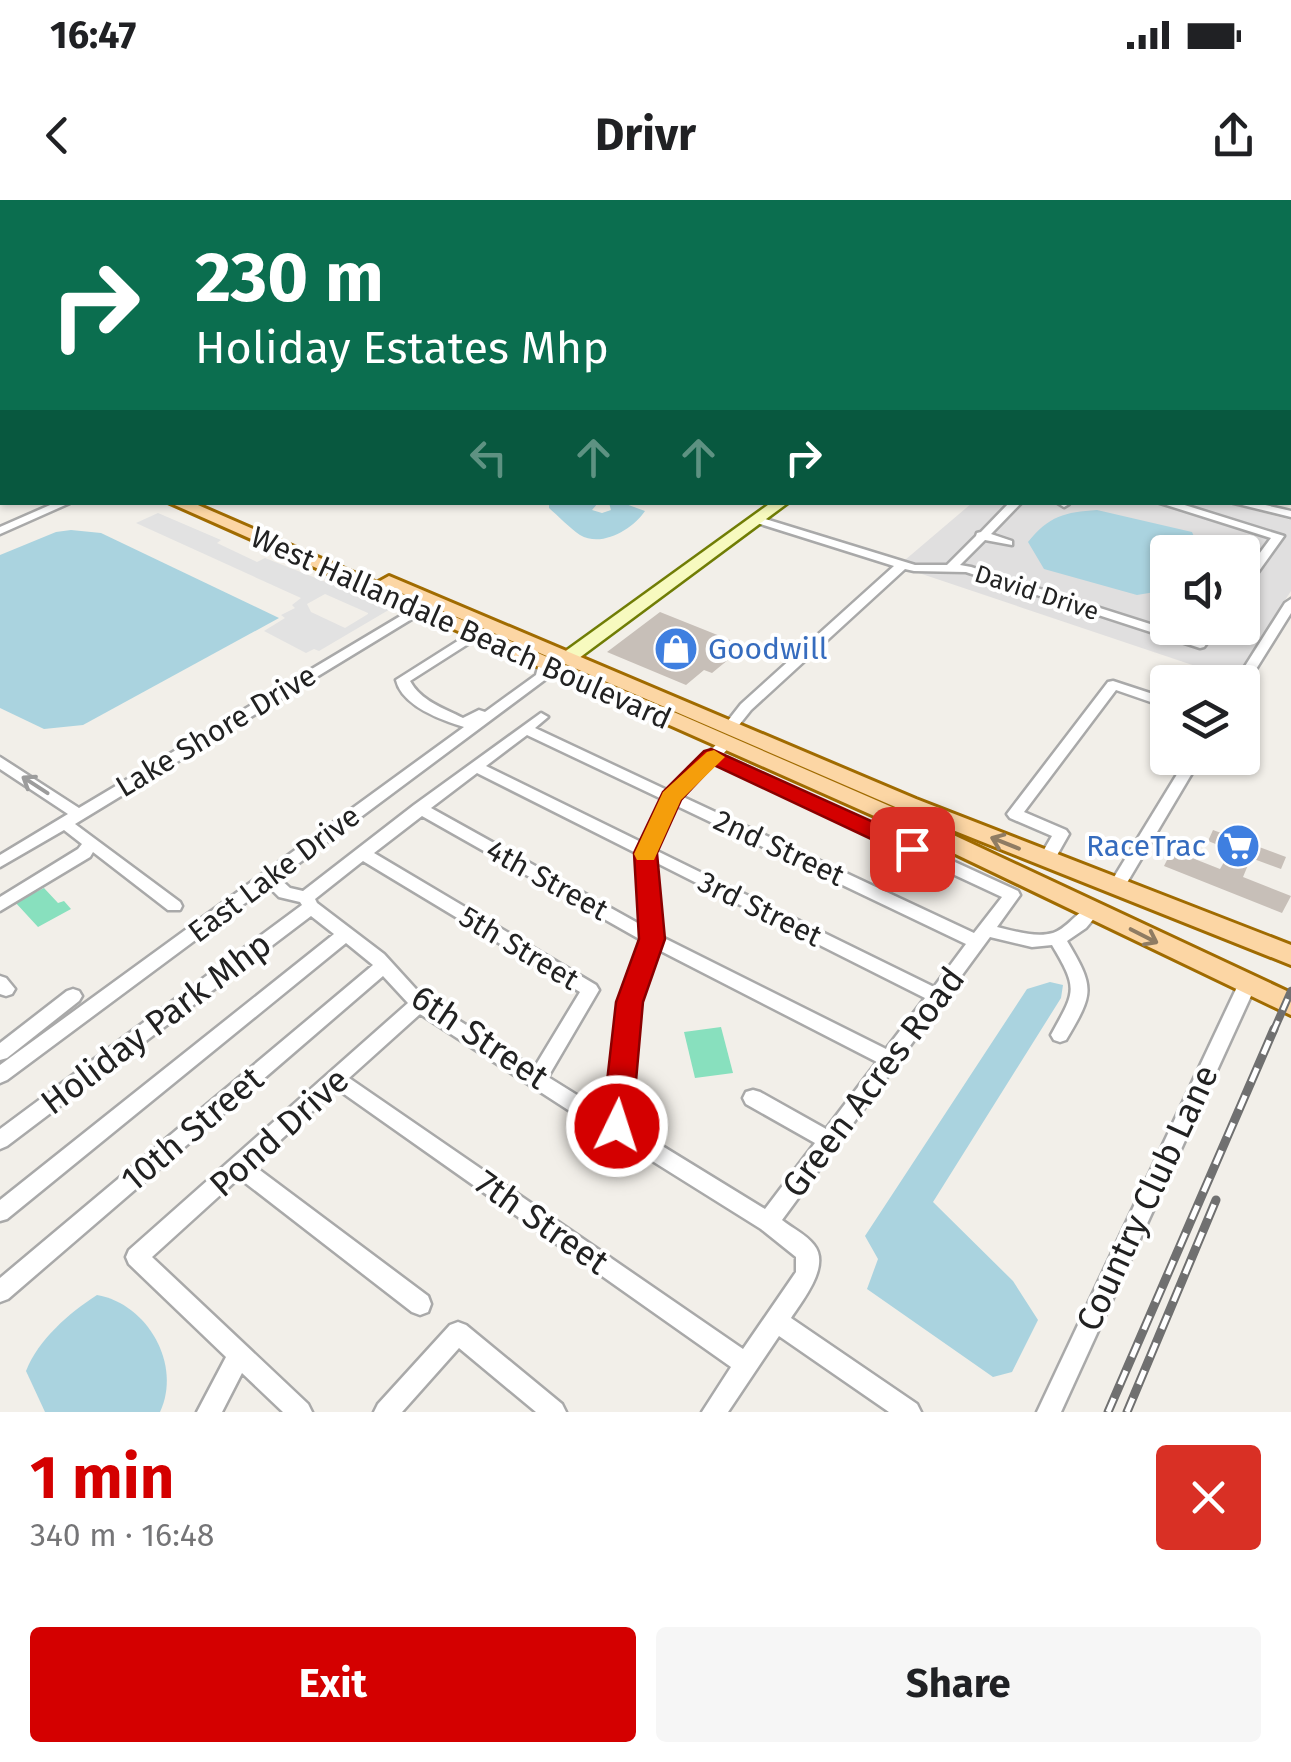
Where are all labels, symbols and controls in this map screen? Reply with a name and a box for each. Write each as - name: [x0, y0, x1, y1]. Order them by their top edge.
- text: 16:47: [50, 12, 136, 58]
- icon: back: [30, 108, 85, 163]
- text: Drivr: [595, 108, 696, 162]
- icon: share: [1206, 108, 1261, 163]
- text: 230 m: [195, 236, 384, 320]
- icon: right: [30, 240, 160, 370]
- text: Holiday Estates Mhp: [195, 321, 609, 375]
- icon: left: [461, 430, 516, 485]
- icon: ahead: [566, 430, 621, 485]
- icon: ahead: [671, 430, 726, 485]
- icon: right: [776, 430, 831, 485]
- street label: West Hallandale Beach Boulevard: [245, 519, 677, 737]
- map controls: [1150, 535, 1260, 775]
- button: sound: [1150, 535, 1260, 645]
- street label: David Drive: [971, 559, 1102, 627]
- shop icon: Goodwill: [653, 626, 699, 672]
- place label: Goodwill: [708, 631, 828, 667]
- street label: Lake Shore Drive: [109, 657, 323, 805]
- button: layers: [1150, 665, 1260, 775]
- one-way arrow: [21, 774, 50, 795]
- street label: East Lake Drive: [181, 798, 367, 950]
- street label: 2nd Street: [708, 802, 850, 894]
- pin: [870, 807, 955, 892]
- icon: arrive: [885, 822, 940, 877]
- supermarket icon: RaceTrac: [1215, 823, 1261, 869]
- place label: RaceTrac: [1086, 828, 1206, 864]
- street label: 4th Street: [480, 832, 614, 928]
- one-way arrow: [990, 833, 1020, 851]
- street label: 3rd Street: [692, 864, 828, 954]
- street label: 5th Street: [453, 898, 585, 998]
- street label: Holiday Park Mhp: [33, 923, 279, 1123]
- one-way arrow: [1129, 927, 1159, 946]
- street label: Green Acres Road: [773, 959, 973, 1205]
- street label: 6th Street: [404, 976, 557, 1098]
- street label: 10th Street: [113, 1057, 272, 1200]
- street label: Country Club Lane: [1067, 1058, 1227, 1338]
- street label: Pond Drive: [201, 1059, 357, 1205]
- position arrow: [565, 1074, 669, 1178]
- street label: 7th Street: [467, 1161, 617, 1283]
- text: 1 min: [30, 1442, 174, 1514]
- button: close: [1156, 1445, 1261, 1550]
- text: 340 m · 16:48: [30, 1516, 214, 1554]
- button: Exit: [30, 1627, 636, 1742]
- button: Share: [656, 1627, 1261, 1742]

